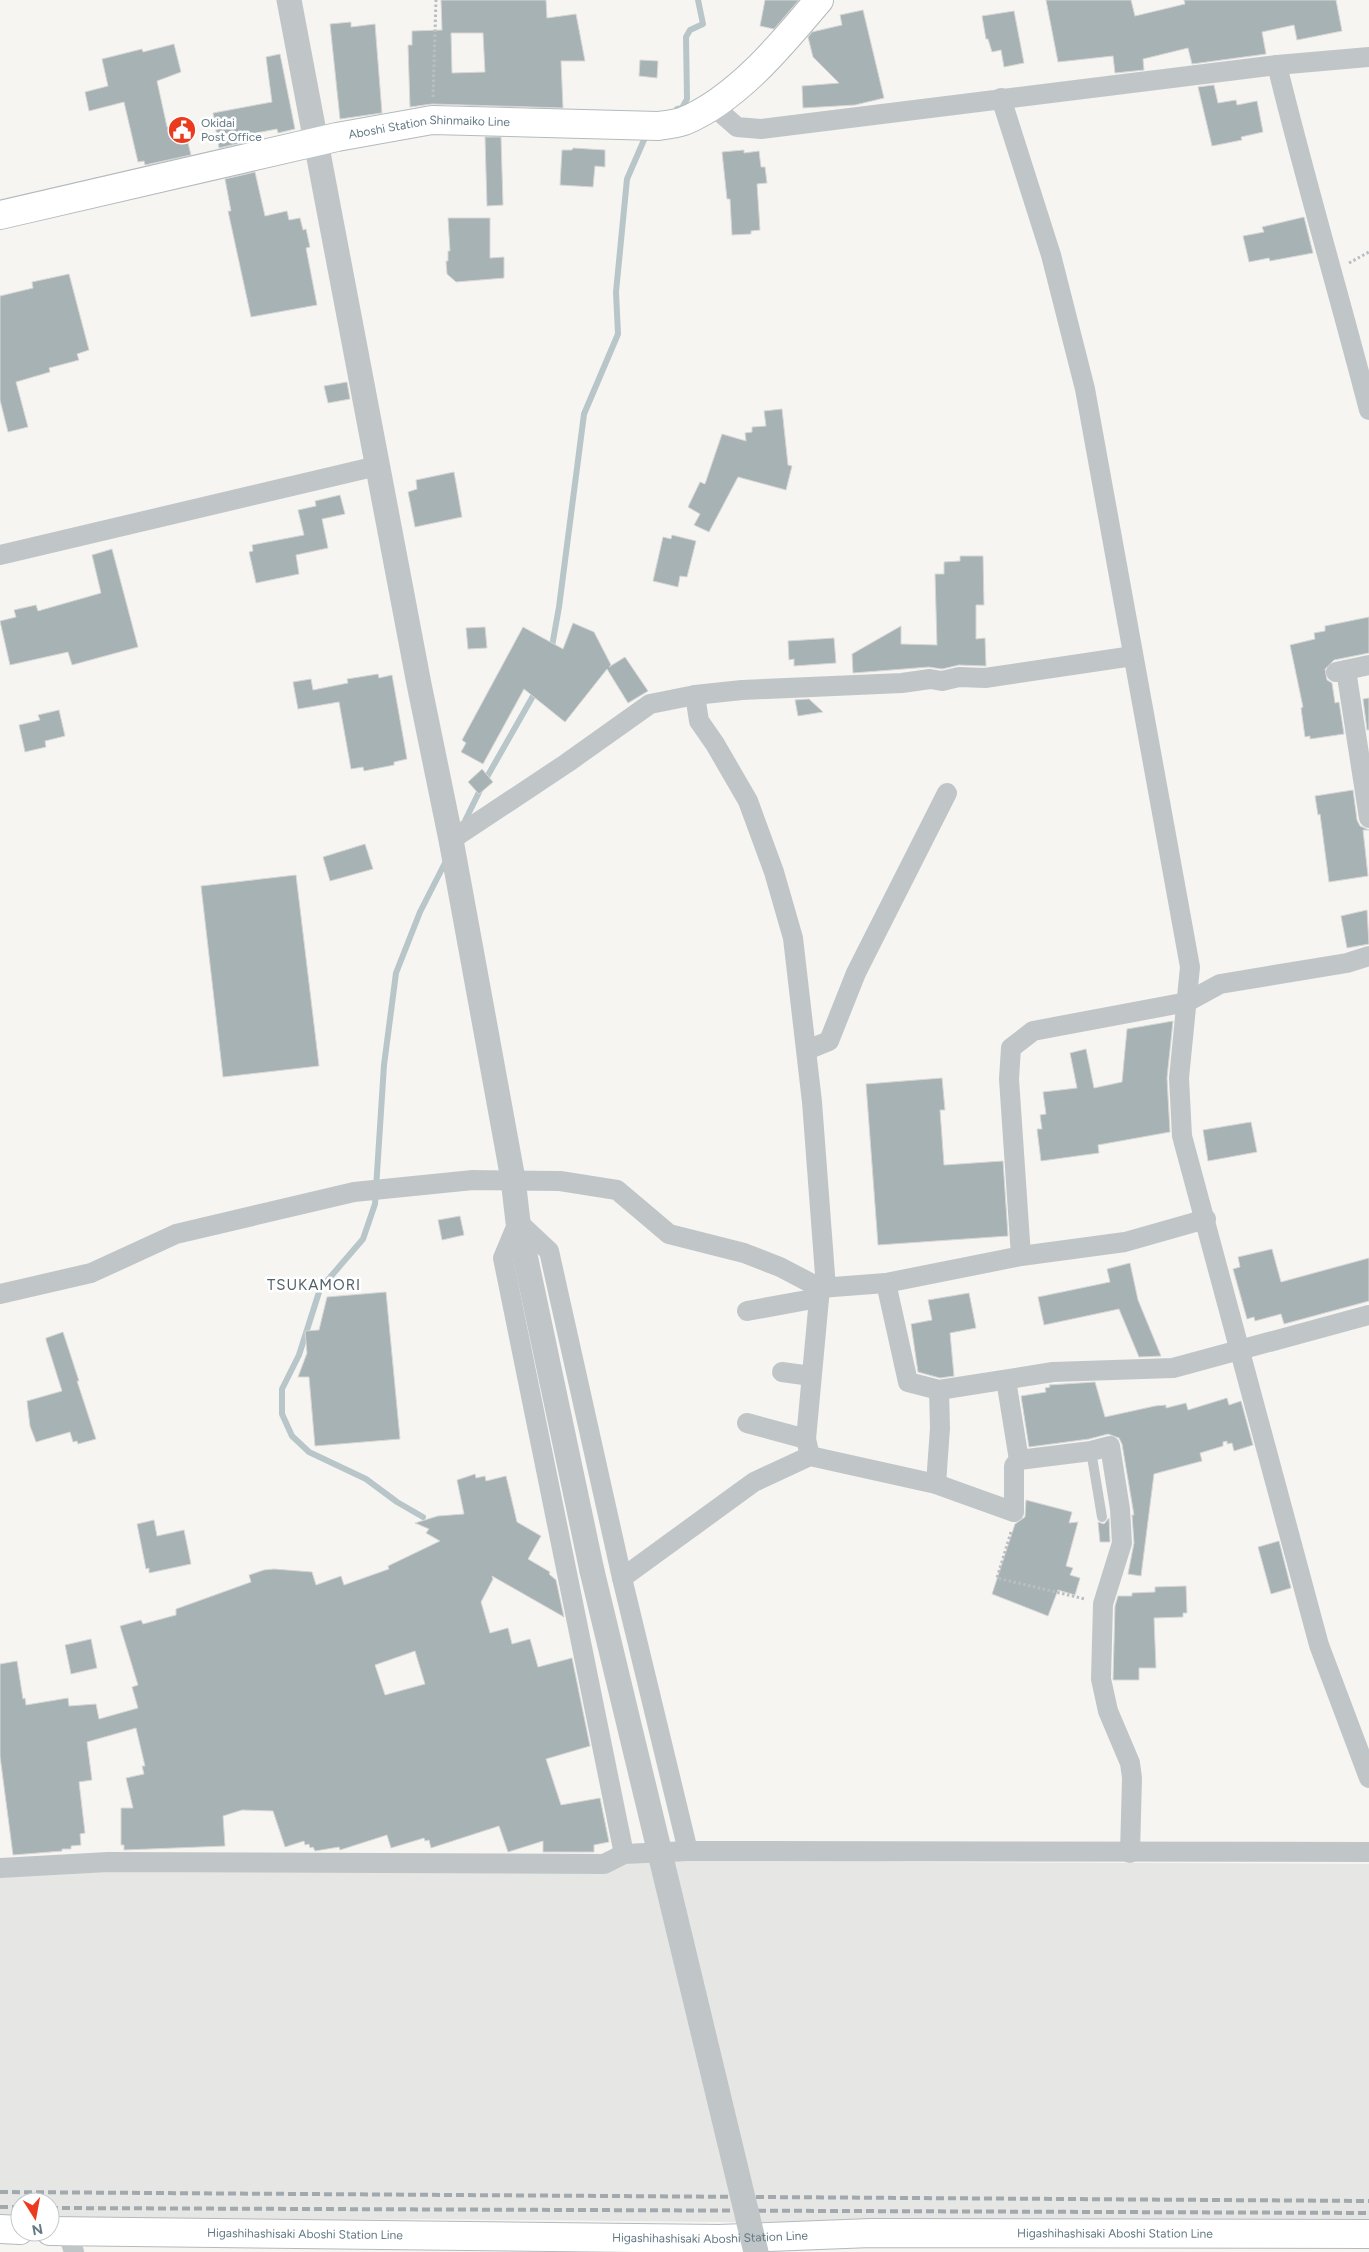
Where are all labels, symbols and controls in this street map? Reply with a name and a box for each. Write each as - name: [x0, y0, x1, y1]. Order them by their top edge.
- street label: Aboshi Station Shinmaiko Line: [347, 113, 511, 142]
- public building icon: Okidai Post Office: [167, 115, 197, 145]
- place label: Okidai Post Office: [201, 116, 262, 144]
- district label: TSUKAMORI: [267, 1276, 361, 1294]
- north arrow: [10, 2192, 60, 2242]
- text: N: [30, 2220, 44, 2239]
- street label: Higashihashisaki Aboshi Station Line: [207, 2226, 403, 2242]
- street label: Higashihashisaki Aboshi Station Line: [1017, 2226, 1213, 2241]
- street label: Higashihashisaki Aboshi Station Line: [612, 2228, 809, 2246]

